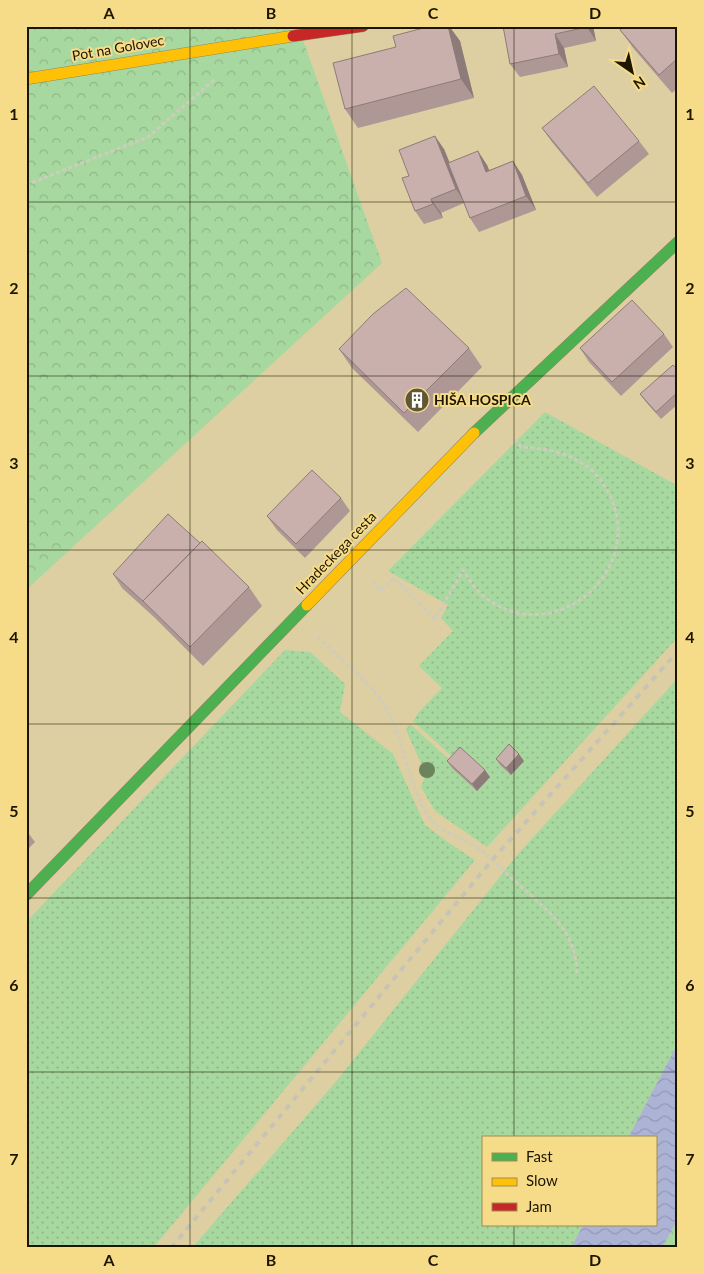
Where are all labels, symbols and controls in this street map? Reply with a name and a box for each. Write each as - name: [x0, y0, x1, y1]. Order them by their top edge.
- text: A: [102, 3, 115, 22]
- text: B: [266, 3, 276, 22]
- text: C: [428, 3, 439, 22]
- text: D: [589, 3, 601, 22]
- street label: Pot na Golovec: [71, 31, 166, 64]
- north arrow: [606, 48, 656, 98]
- text: N: [630, 73, 649, 93]
- text: 1: [9, 104, 19, 123]
- text: 1: [685, 104, 695, 123]
- text: 2: [9, 278, 19, 297]
- text: 2: [685, 278, 695, 297]
- building icon: HIŠA HOSPICA: [404, 387, 430, 413]
- place label: HIŠA HOSPICA: [434, 391, 531, 408]
- text: 3: [9, 453, 19, 472]
- text: 3: [685, 453, 695, 472]
- street label: Hradeckega cesta: [292, 508, 379, 598]
- text: 4: [9, 627, 19, 646]
- text: 4: [685, 627, 695, 646]
- text: 5: [9, 801, 19, 820]
- text: 5: [685, 801, 695, 820]
- text: 6: [9, 975, 19, 994]
- text: 6: [685, 975, 695, 994]
- legend: [482, 1136, 656, 1226]
- text: Fast: [526, 1147, 553, 1165]
- text: 7: [9, 1149, 19, 1168]
- text: 7: [685, 1149, 695, 1168]
- text: Slow: [526, 1171, 558, 1189]
- text: Jam: [526, 1197, 552, 1215]
- text: A: [102, 1250, 115, 1269]
- text: B: [266, 1250, 276, 1269]
- text: C: [428, 1250, 439, 1269]
- text: D: [589, 1250, 601, 1269]

